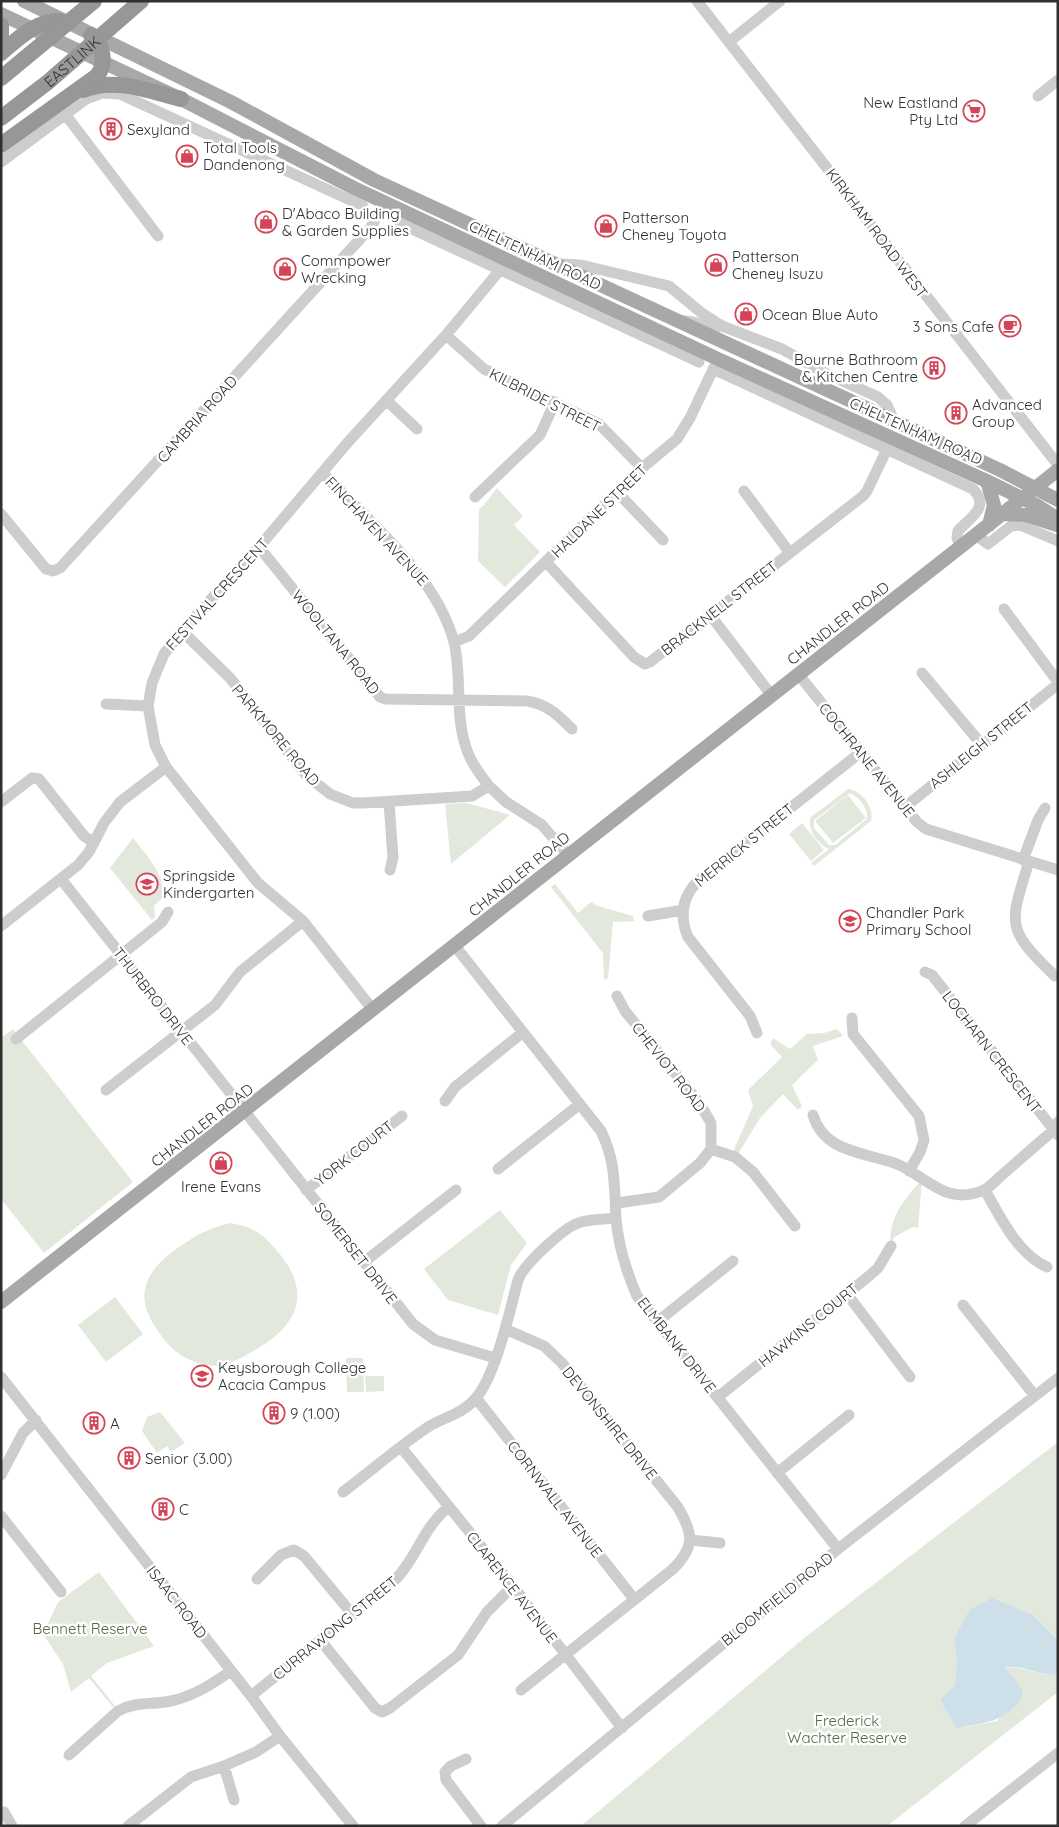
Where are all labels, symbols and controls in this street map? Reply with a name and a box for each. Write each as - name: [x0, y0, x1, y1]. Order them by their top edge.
- street label: EASTLINK: [40, 31, 104, 91]
- place label: New Eastland Pty Ltd: [863, 93, 958, 129]
- supermarket icon: New Eastland Pty Ltd: [962, 99, 986, 123]
- building icon: Sexyland: [99, 117, 123, 141]
- place label: Sexyland: [127, 120, 190, 139]
- place label: Total Tools Dandenong: [203, 138, 285, 174]
- shop icon: Total Tools Dandenong: [175, 144, 199, 168]
- street label: KIRKHAM ROAD WEST: [822, 164, 932, 302]
- place label: D'Abaco Building & Garden Supplies: [282, 204, 409, 240]
- place label: Patterson Cheney Toyota: [622, 208, 726, 244]
- shop icon: D'Abaco Building & Garden Supplies: [254, 210, 278, 234]
- shop icon: Patterson Cheney Toyota: [594, 214, 618, 238]
- street label: CHELTENHAM ROAD: [466, 216, 604, 294]
- place label: Patterson Cheney Isuzu: [732, 247, 824, 283]
- place label: Commpower Wrecking: [301, 251, 391, 287]
- shop icon: Patterson Cheney Isuzu: [704, 253, 728, 277]
- shop icon: Commpower Wrecking: [273, 257, 297, 281]
- shop icon: Ocean Blue Auto: [734, 302, 758, 326]
- place label: Ocean Blue Auto: [762, 305, 878, 324]
- cafe icon: 3 Sons Cafe: [998, 314, 1022, 338]
- place label: 3 Sons Cafe: [913, 317, 994, 336]
- place label: Bourne Bathroom & Kitchen Centre: [794, 350, 918, 386]
- building icon: Bourne Bathroom & Kitchen Centre: [922, 356, 946, 380]
- street label: KILBRIDE STREET: [486, 364, 604, 436]
- street label: CAMBRIA ROAD: [153, 371, 241, 467]
- street label: CHELTENHAM ROAD: [847, 393, 986, 469]
- place label: Advanced Group: [972, 395, 1042, 431]
- building icon: Advanced Group: [944, 401, 968, 425]
- street label: HALDANE STREET: [547, 460, 651, 562]
- street label: FINCHAVEN AVENUE: [321, 472, 433, 590]
- street label: FESTIVAL CRESCENT: [162, 534, 272, 654]
- street label: BRACKNELL STREET: [657, 557, 781, 659]
- street label: CHANDLER ROAD: [783, 577, 893, 669]
- street label: WOOLTANA ROAD: [288, 586, 384, 698]
- street label: PARKMORE ROAD: [228, 680, 324, 790]
- street label: ASHLEIGH STREET: [925, 697, 1037, 793]
- street label: COCHRANE AVENUE: [815, 699, 919, 821]
- street label: MERRICK STREET: [690, 799, 798, 891]
- street label: CHANDLER ROAD: [465, 827, 574, 921]
- place label: Springside Kindergarten: [163, 866, 254, 902]
- school or university icon: Springside Kindergarten: [135, 872, 159, 896]
- place label: Chandler Park Primary School: [866, 903, 971, 939]
- school or university icon: Chandler Park Primary School: [838, 909, 862, 933]
- street label: THURBRO DRIVE: [109, 943, 197, 1049]
- street label: LOCHARN CRESCENT: [938, 987, 1046, 1117]
- street label: CHEVIOT ROAD: [628, 1018, 710, 1116]
- street label: CHANDLER ROAD: [147, 1079, 257, 1171]
- street label: YORK COURT: [311, 1116, 397, 1190]
- shop icon: Irene Evans: [209, 1151, 233, 1175]
- place label: Irene Evans: [181, 1177, 261, 1196]
- street label: SOMERSET DRIVE: [310, 1198, 402, 1308]
- street label: HAWKINS COURT: [754, 1279, 862, 1371]
- street label: ELMBANK DRIVE: [634, 1293, 720, 1397]
- place label: Keysborough College Acacia Campus: [218, 1358, 366, 1394]
- street label: DEVONSHIRE DRIVE: [558, 1363, 662, 1483]
- school or university icon: Keysborough College Acacia Campus: [190, 1364, 214, 1388]
- building icon: 9 (1.00): [262, 1401, 286, 1425]
- place label: 9 (1.00): [290, 1404, 340, 1423]
- building icon: A: [82, 1411, 106, 1435]
- place label: A: [110, 1414, 120, 1433]
- street label: CORNWALL AVENUE: [503, 1437, 607, 1561]
- building icon: Senior (3.00): [117, 1446, 141, 1470]
- place label: Senior (3.00): [145, 1449, 232, 1468]
- building icon: C: [151, 1497, 175, 1521]
- place label: C: [179, 1500, 189, 1519]
- street label: CLARENCE AVENUE: [463, 1527, 561, 1647]
- street label: BLOOMFIELD ROAD: [717, 1548, 837, 1650]
- street label: ISAAC ROAD: [143, 1562, 211, 1642]
- street label: CURRAWONG STREET: [269, 1572, 401, 1684]
- park label: Bennett Reserve: [32, 1619, 148, 1638]
- park label: Frederick Wachter Reserve: [787, 1711, 907, 1747]

